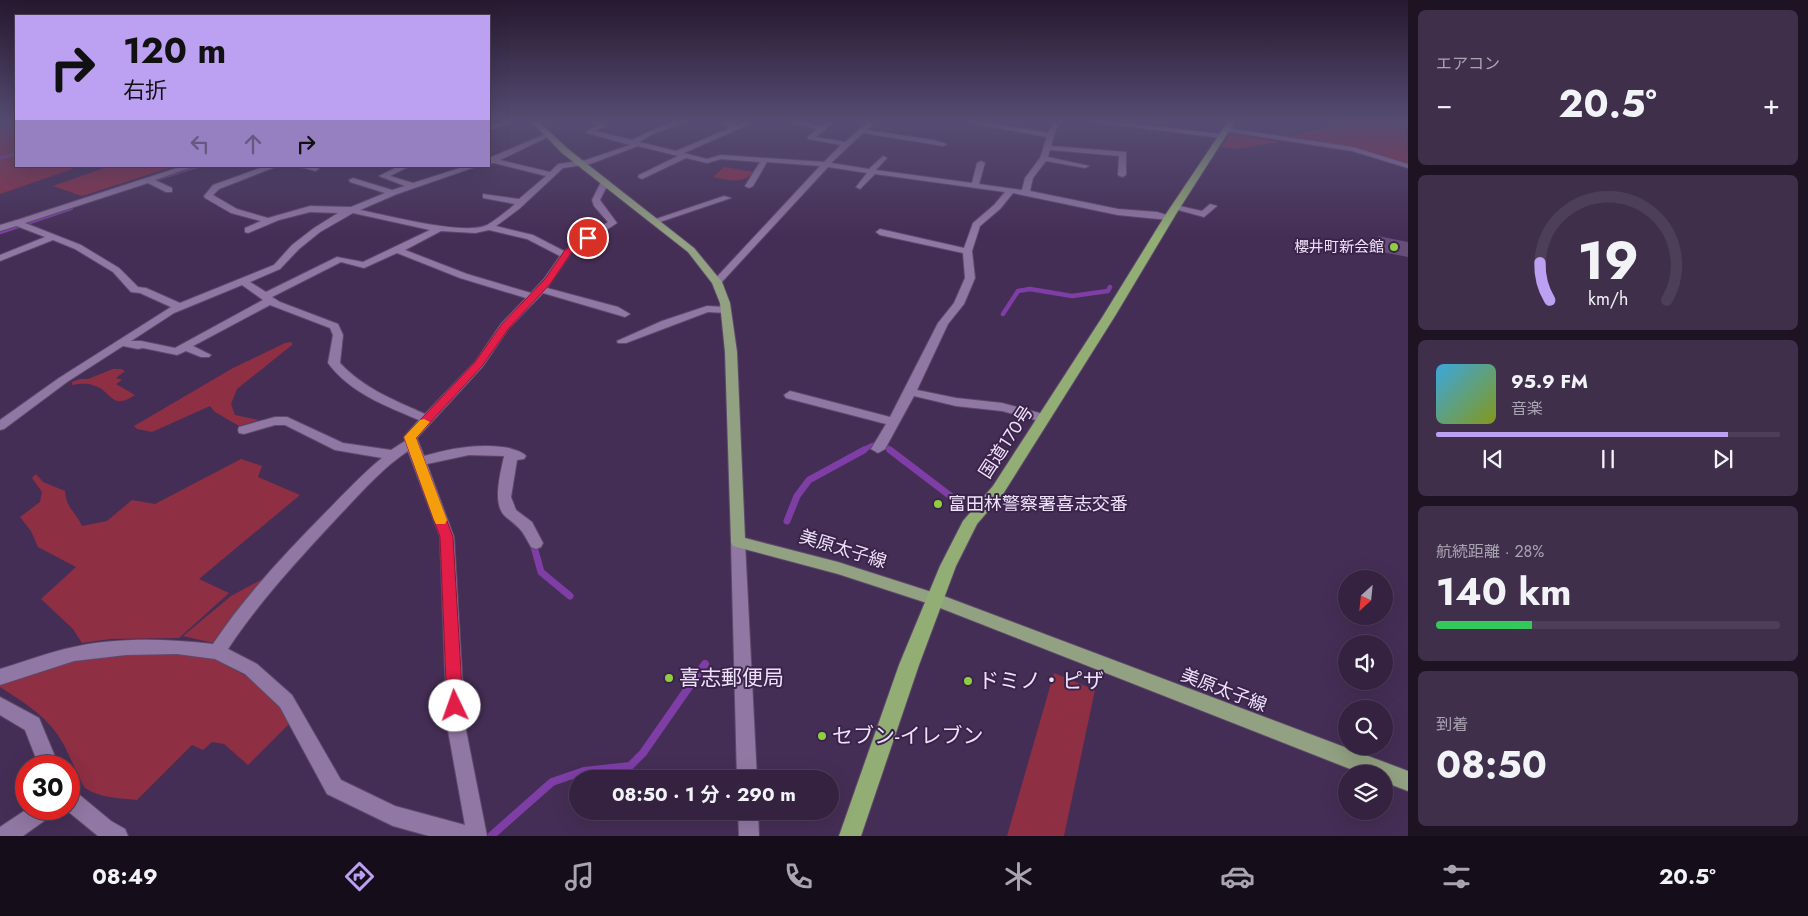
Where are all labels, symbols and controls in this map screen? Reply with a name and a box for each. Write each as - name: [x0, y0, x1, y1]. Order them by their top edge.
- text: 120 m: [123, 26, 226, 76]
- icon: right: [40, 35, 105, 100]
- text: エアコン: [1436, 52, 1500, 75]
- text: 右折: [123, 74, 167, 106]
- text: 20.5°: [1559, 76, 1657, 131]
- text: −: [1436, 84, 1453, 125]
- text: +: [1763, 84, 1780, 125]
- icon: left: [186, 130, 214, 158]
- icon: ahead: [239, 130, 267, 158]
- icon: right: [292, 130, 320, 158]
- pin: [567, 217, 609, 259]
- text: 19: [1577, 223, 1639, 299]
- icon: arrive: [574, 224, 602, 252]
- place label: 櫻井町新会館: [1294, 236, 1384, 258]
- marker: 櫻井町新会館: [1388, 241, 1400, 253]
- text: km/h: [1588, 286, 1628, 312]
- text: 95.9 FM: [1511, 368, 1588, 395]
- text: 音楽: [1511, 397, 1543, 420]
- street label: 国道170号: [973, 400, 1039, 484]
- icon: previous: [1479, 445, 1507, 473]
- icon: pause: [1594, 445, 1622, 473]
- icon: next: [1709, 445, 1737, 473]
- place label: 富田林警察署喜志交番: [948, 491, 1128, 517]
- marker: 富田林警察署喜志交番: [932, 498, 944, 510]
- street label: 美原太子線: [796, 523, 890, 575]
- text: 航続距離 · 28%: [1436, 540, 1544, 563]
- text: 140 km: [1436, 564, 1572, 619]
- north arrow: [1338, 570, 1392, 625]
- map controls: [1338, 570, 1393, 820]
- button: sound: [1338, 635, 1393, 690]
- street label: 美原太子線: [1177, 662, 1271, 718]
- place label: 喜志郵便局: [679, 663, 784, 693]
- place label: ドミノ・ピザ: [978, 666, 1104, 696]
- marker: 喜志郵便局: [663, 672, 675, 684]
- marker: ドミノ・ピザ: [962, 675, 974, 687]
- position arrow: [428, 679, 480, 731]
- button: search: [1338, 700, 1393, 755]
- text: 到着: [1436, 713, 1468, 736]
- place label: セブン-イレブン: [832, 721, 983, 751]
- marker: セブン-イレブン: [816, 730, 828, 742]
- text: 08:50: [1436, 737, 1547, 792]
- speed limit sign: 30: [15, 755, 80, 820]
- button: layers: [1338, 765, 1393, 820]
- text: 08:50 · 1 分 · 290 m: [612, 781, 796, 808]
- icon: directions: [342, 859, 377, 894]
- icon: music: [562, 859, 597, 894]
- icon: phone: [781, 859, 816, 894]
- icon: climate: [1001, 859, 1036, 894]
- icon: car: [1220, 859, 1255, 894]
- icon: filters: [1439, 859, 1474, 894]
- text: 08:49: [92, 860, 158, 892]
- text: 20.5°: [1659, 860, 1716, 892]

